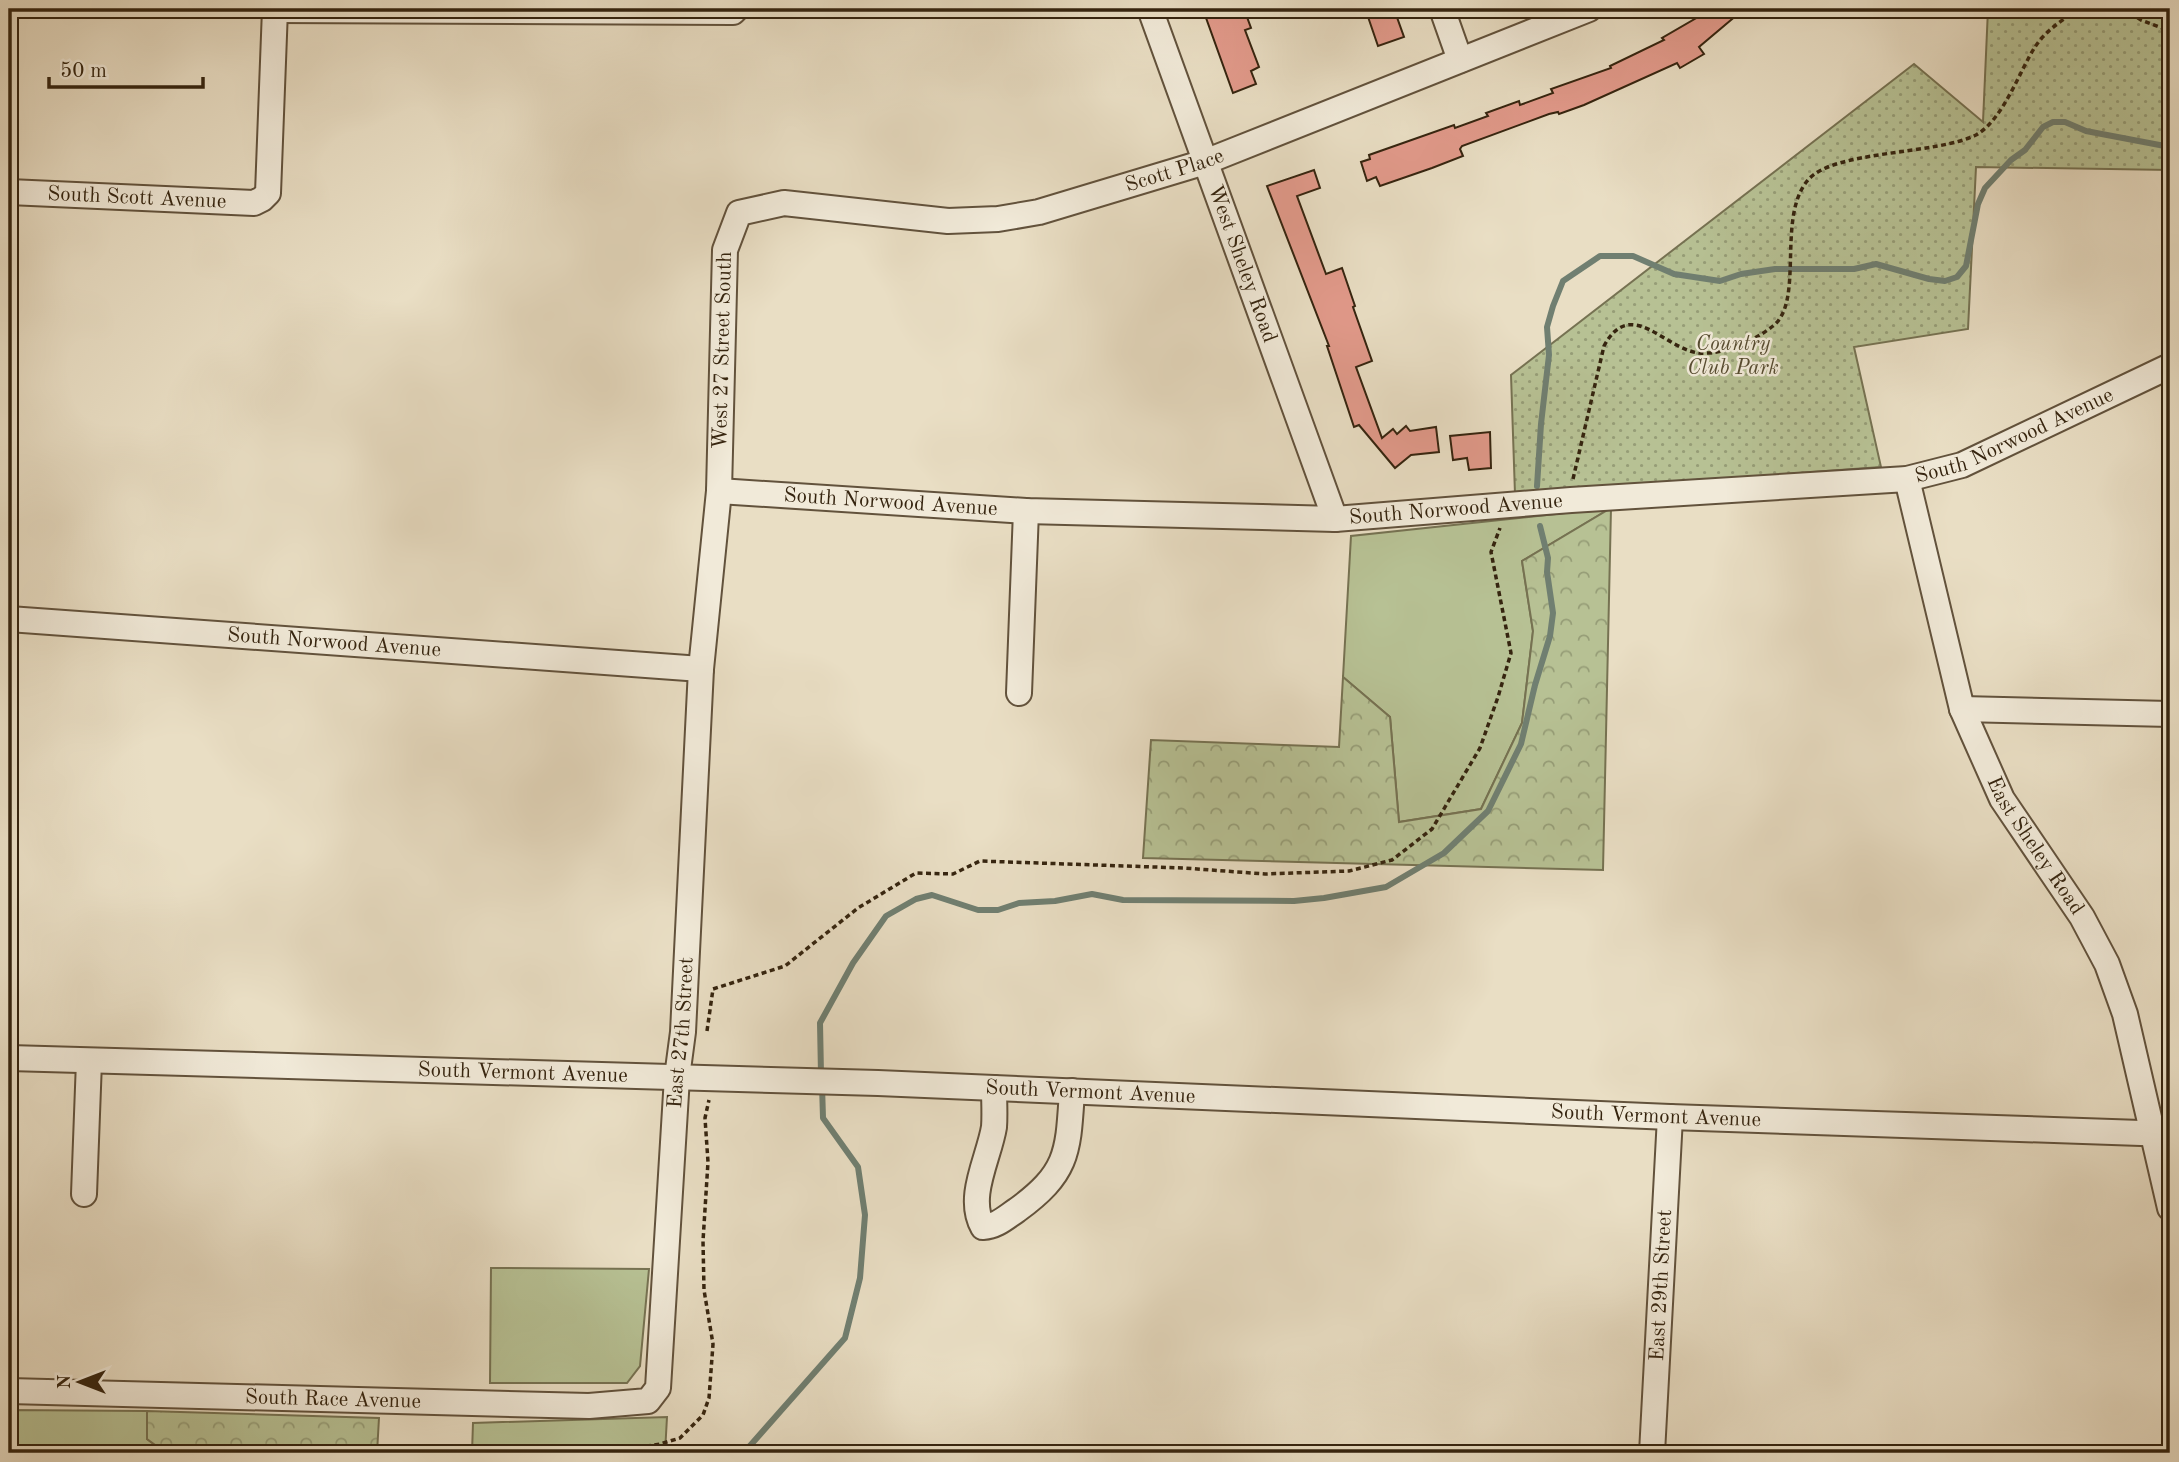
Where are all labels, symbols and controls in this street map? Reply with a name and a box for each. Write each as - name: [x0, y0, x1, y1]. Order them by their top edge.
- scale bar: [49, 46, 203, 90]
- text: 50 m: [60, 61, 107, 82]
- street label: Scott Place: [1122, 145, 1227, 196]
- street label: West Sheley Road: [1204, 182, 1281, 345]
- street label: South Scott Avenue: [47, 183, 227, 212]
- street label: West 27 Street South: [710, 251, 735, 449]
- park label: Country Club Park: [1687, 334, 1779, 379]
- street label: South Norwood Avenue: [1913, 384, 2117, 487]
- street label: South Norwood Avenue: [783, 485, 998, 520]
- street label: South Norwood Avenue: [1348, 490, 1564, 528]
- street label: South Norwood Avenue: [227, 624, 442, 661]
- street label: East Sheley Road: [1983, 773, 2088, 919]
- street label: East 27th Street: [665, 956, 697, 1109]
- street label: South Vermont Avenue: [417, 1059, 628, 1086]
- street label: South Vermont Avenue: [985, 1077, 1196, 1107]
- street label: South Vermont Avenue: [1550, 1101, 1761, 1131]
- street label: East 29th Street: [1646, 1209, 1676, 1362]
- north arrow: [46, 1346, 116, 1416]
- text: N: [56, 1374, 75, 1389]
- street label: South Race Avenue: [245, 1387, 421, 1412]

